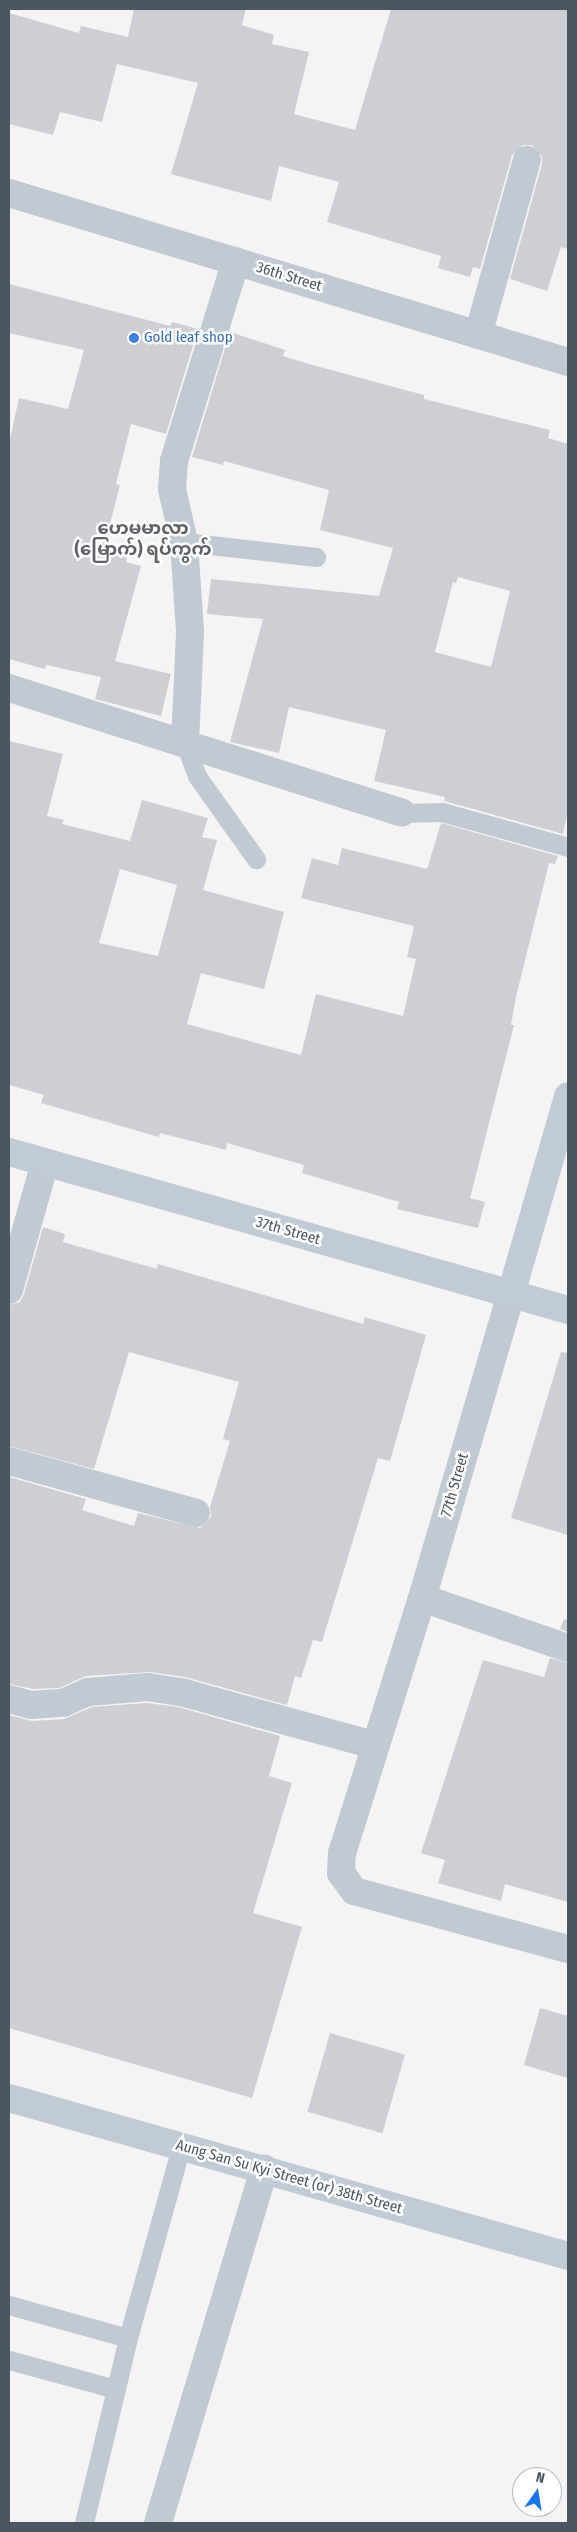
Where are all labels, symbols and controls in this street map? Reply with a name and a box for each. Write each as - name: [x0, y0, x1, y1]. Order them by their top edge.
- street label: 36th Street: [254, 259, 324, 295]
- place label: Gold leaf shop: [144, 329, 233, 347]
- marker: Gold leaf shop: [128, 332, 140, 344]
- district label: ဟေမမာလာ (မြောက်) ရပ်ကွက်: [75, 518, 211, 560]
- street label: 37th Street: [254, 1213, 322, 1249]
- street label: 77th Street: [437, 1451, 473, 1519]
- street label: Aung San Su Kyi Street (or) 38th Street: [174, 2136, 404, 2218]
- north arrow: [512, 2467, 562, 2517]
- text: N: [534, 2469, 546, 2487]

